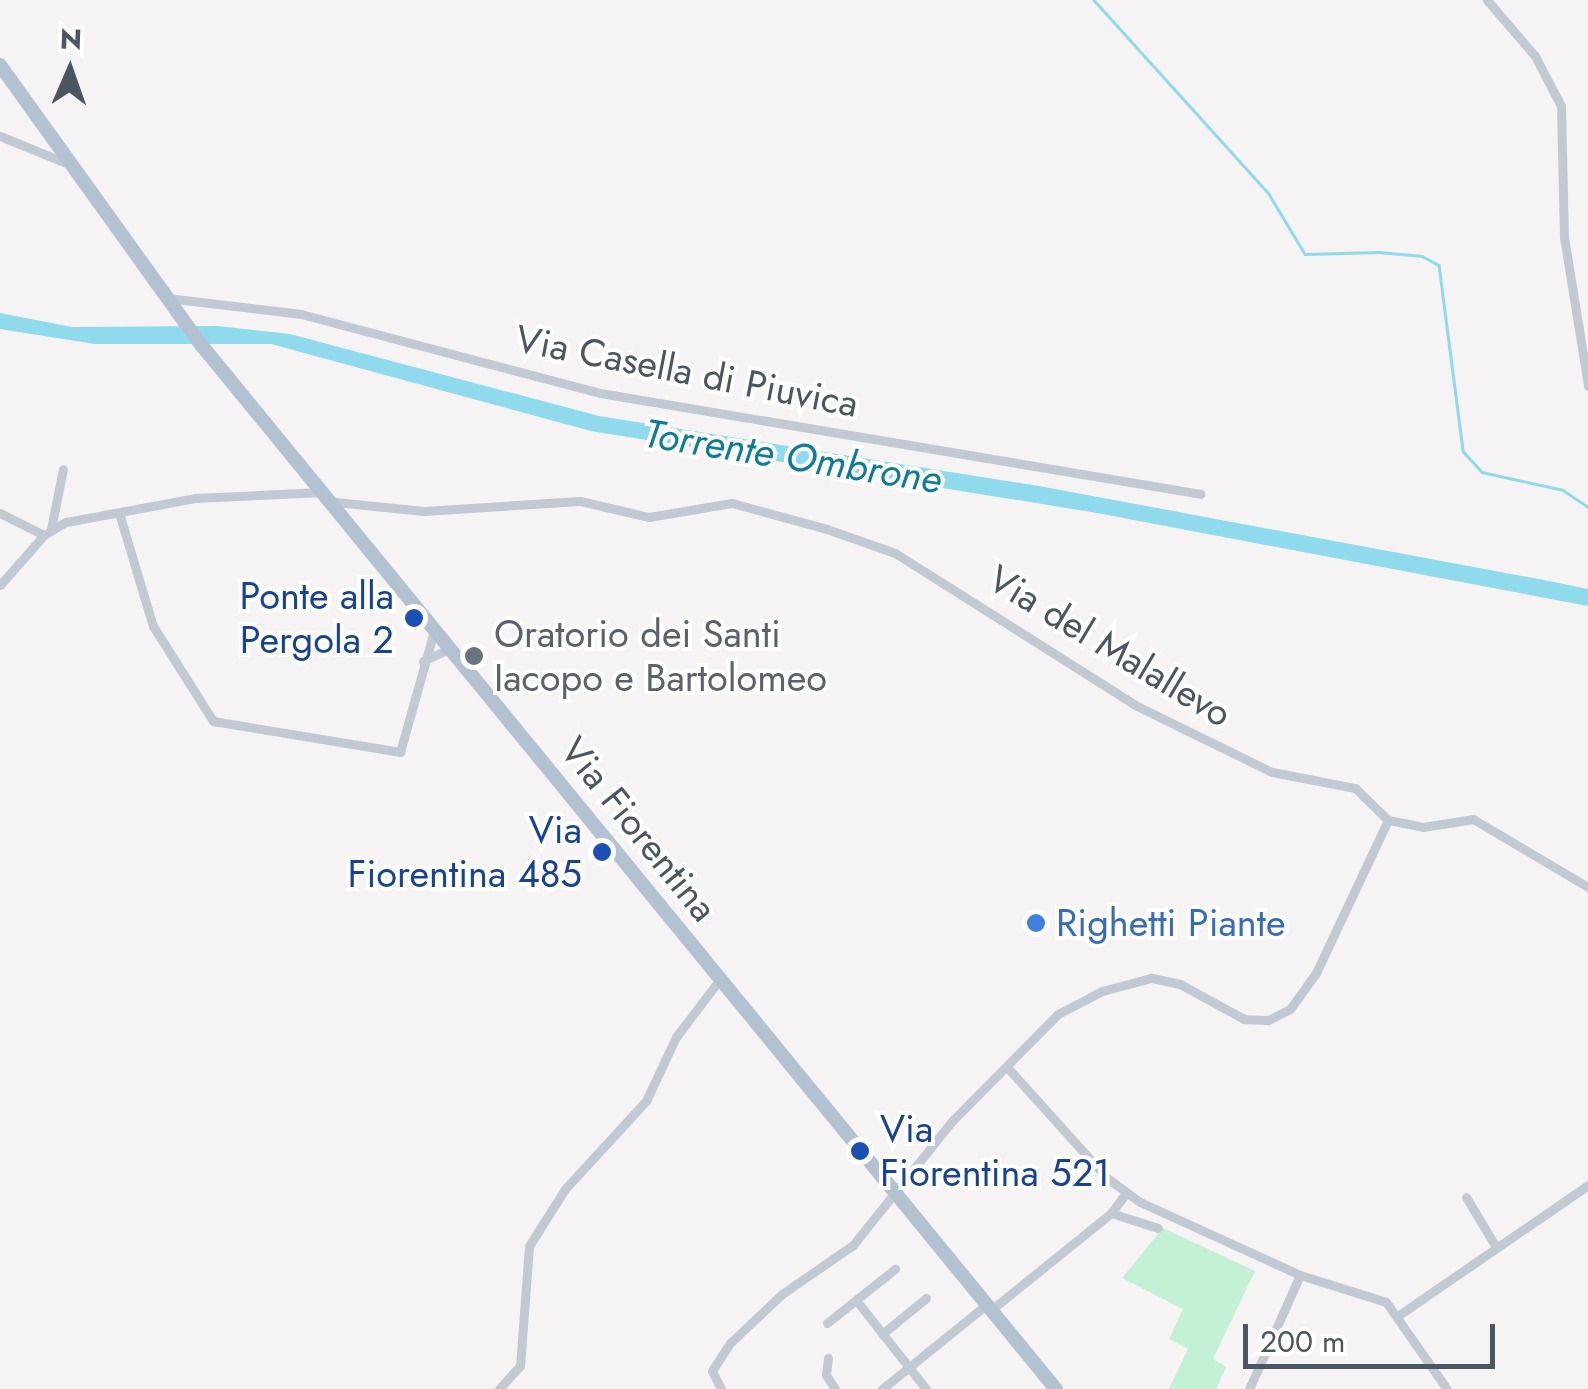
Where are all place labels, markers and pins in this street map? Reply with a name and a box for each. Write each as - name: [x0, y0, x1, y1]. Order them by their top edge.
- place label: Ponte alla Pergola 2: [239, 573, 394, 662]
- marker: Ponte alla Pergola 2: [403, 607, 425, 629]
- place label: Oratorio dei Santi Iacopo e Bartolomeo: [494, 611, 827, 700]
- marker: Oratorio dei Santi Iacopo e Bartolomeo: [463, 645, 485, 667]
- place label: Via Fiorentina 485: [347, 807, 582, 896]
- marker: Via Fiorentina 485: [591, 841, 613, 863]
- place label: Righetti Piante: [1056, 900, 1285, 946]
- marker: Righetti Piante: [1025, 912, 1047, 934]
- place label: Via Fiorentina 521: [880, 1106, 1110, 1196]
- marker: Via Fiorentina 521: [849, 1140, 871, 1162]

